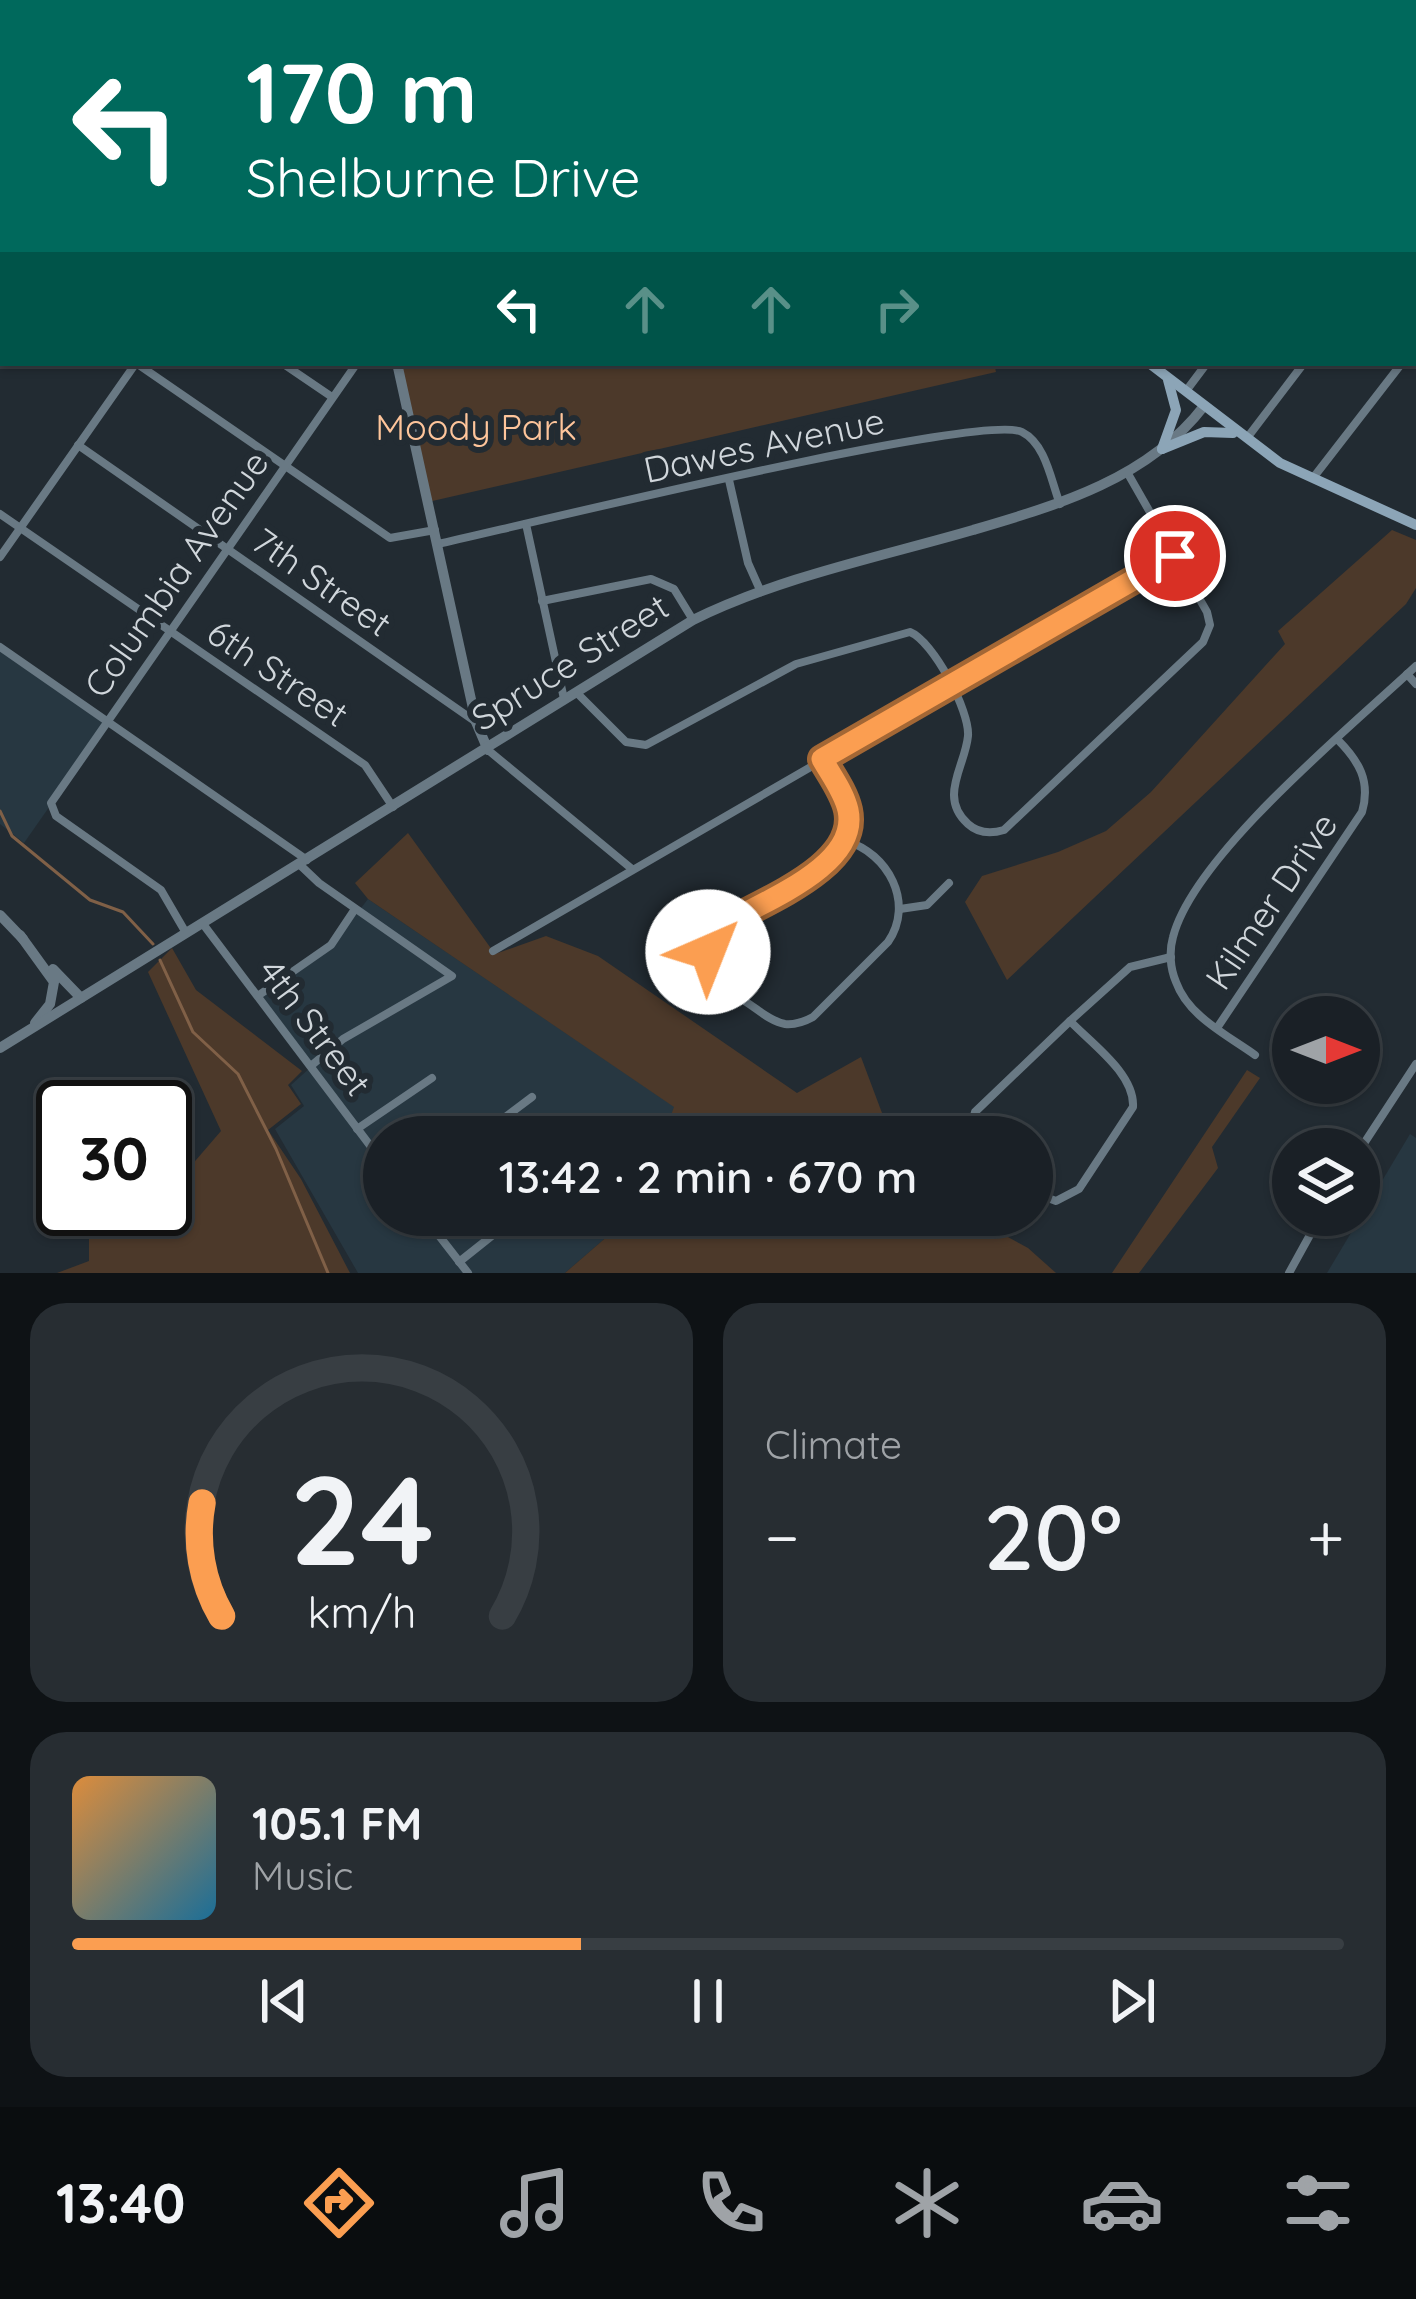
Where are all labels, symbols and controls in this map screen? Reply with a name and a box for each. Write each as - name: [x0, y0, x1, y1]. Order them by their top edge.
- text: 170 m: [246, 39, 477, 144]
- icon: left: [48, 48, 204, 204]
- text: Shelburne Drive: [246, 143, 641, 211]
- icon: left: [486, 276, 552, 342]
- icon: ahead: [612, 276, 678, 342]
- icon: ahead: [738, 276, 804, 342]
- icon: right: [864, 276, 930, 342]
- street label: Dawes Avenue: [640, 397, 888, 492]
- park label: Moody Park: [375, 404, 577, 449]
- street label: Columbia Avenue: [74, 442, 277, 706]
- pin: [1124, 505, 1226, 607]
- street label: 7th Street: [244, 517, 400, 646]
- icon: arrive: [1142, 523, 1208, 589]
- street label: Spruce Street: [463, 583, 676, 740]
- street label: 6th Street: [199, 609, 357, 736]
- street label: Kilmer Drive: [1195, 804, 1346, 998]
- position arrow: [645, 889, 771, 1015]
- street label: 4th Street: [249, 949, 381, 1104]
- north arrow: [1272, 996, 1380, 1104]
- map controls: [1272, 996, 1380, 1236]
- speed limit sign: 30: [36, 1080, 192, 1236]
- button: layers: [1272, 1128, 1380, 1236]
- text: 13:42 · 2 min · 670 m: [499, 1148, 917, 1204]
- text: Climate: [765, 1420, 902, 1469]
- text: 24: [289, 1440, 434, 1596]
- text: 20°: [984, 1480, 1123, 1593]
- text: −: [765, 1495, 799, 1578]
- text: +: [1307, 1495, 1344, 1578]
- text: km/h: [307, 1584, 416, 1638]
- text: 105.1 FM: [252, 1795, 422, 1851]
- text: Music: [252, 1851, 353, 1900]
- icon: previous: [251, 1968, 317, 2034]
- icon: pause: [675, 1968, 741, 2034]
- icon: next: [1099, 1968, 1165, 2034]
- icon: directions: [297, 2161, 381, 2245]
- icon: music: [493, 2161, 577, 2245]
- icon: phone: [689, 2161, 773, 2245]
- icon: climate: [885, 2161, 969, 2245]
- icon: car: [1080, 2161, 1164, 2245]
- icon: filters: [1276, 2161, 1360, 2245]
- text: 13:40: [56, 2169, 186, 2237]

